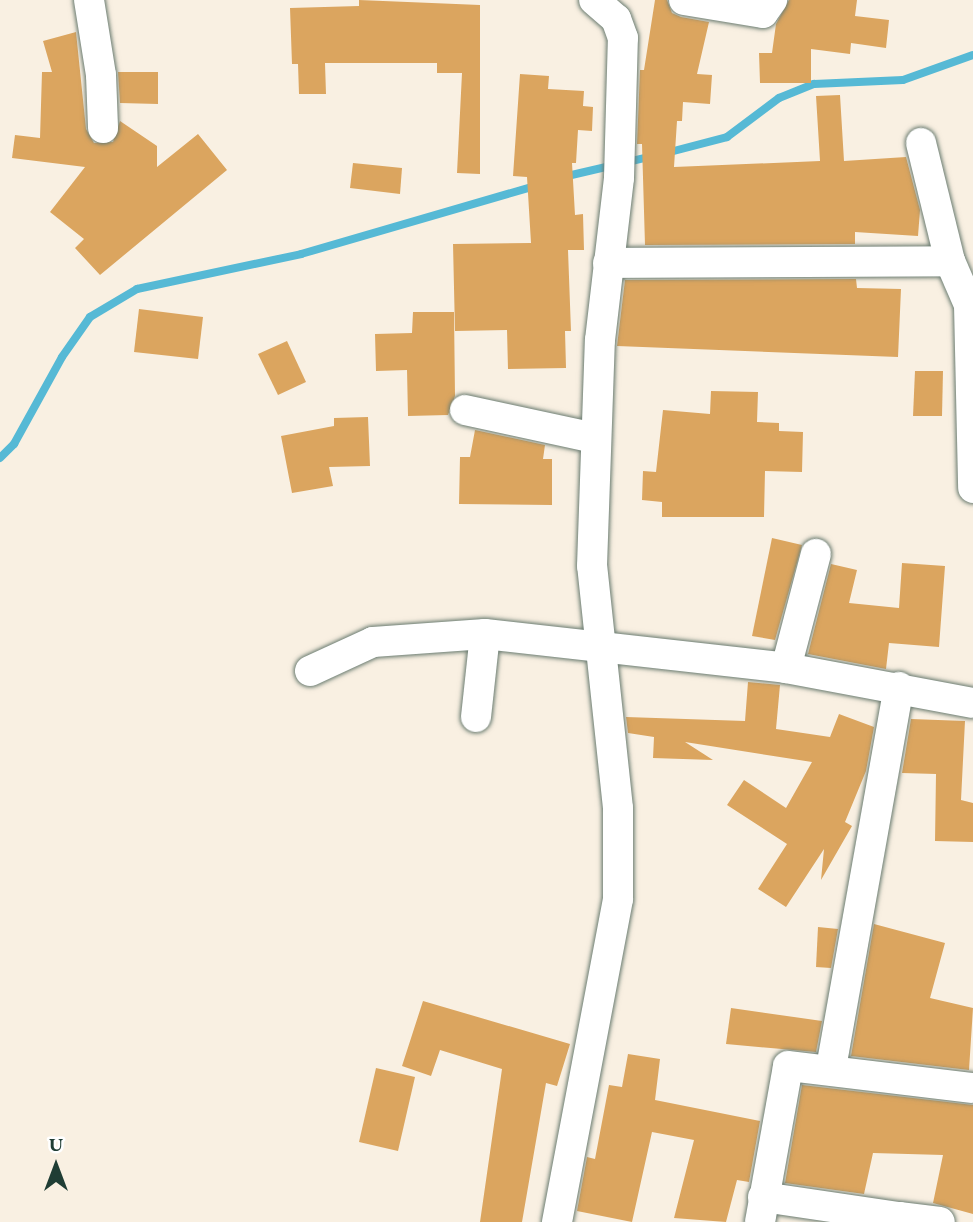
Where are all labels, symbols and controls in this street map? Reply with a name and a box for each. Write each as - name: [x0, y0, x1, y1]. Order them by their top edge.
- north arrow: [21, 1131, 91, 1201]
- text: U: [49, 1132, 63, 1157]

